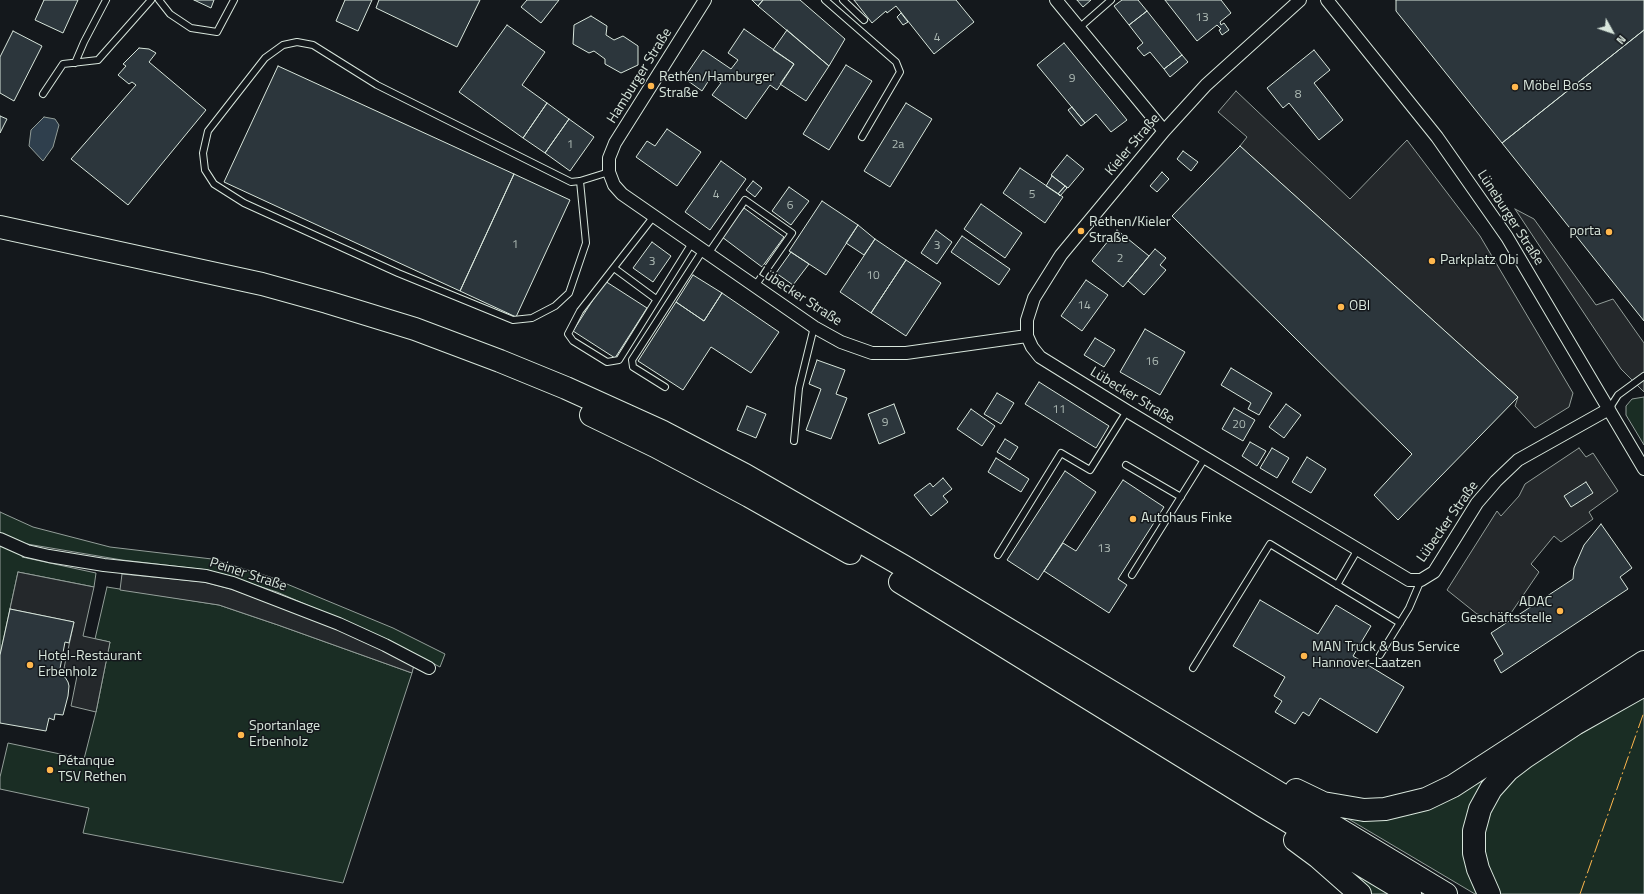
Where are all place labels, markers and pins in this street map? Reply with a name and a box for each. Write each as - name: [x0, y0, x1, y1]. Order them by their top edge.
- place label: Rethen/Hamburger Straße: [659, 70, 774, 102]
- place label: Möbel Boss: [1523, 79, 1592, 95]
- marker: Rethen/Hamburger Straße: [646, 81, 656, 91]
- marker: Möbel Boss: [1510, 82, 1520, 92]
- place label: Rethen/Kieler Straße: [1089, 215, 1171, 248]
- place label: porta: [1569, 224, 1601, 240]
- marker: Rethen/Kieler Straße: [1076, 226, 1086, 236]
- marker: porta: [1604, 227, 1614, 237]
- place label: Parkplatz Obi: [1440, 253, 1518, 269]
- marker: Parkplatz Obi: [1427, 256, 1437, 266]
- place label: OBI: [1349, 299, 1370, 315]
- marker: OBI: [1336, 302, 1346, 312]
- place label: Autohaus Finke: [1141, 511, 1232, 527]
- marker: Autohaus Finke: [1128, 514, 1138, 524]
- place label: ADAC Geschäftsstelle: [1461, 595, 1552, 628]
- marker: ADAC Geschäftsstelle: [1555, 606, 1565, 616]
- place label: MAN Truck & Bus Service Hannover-Laatzen: [1312, 640, 1460, 672]
- place label: Hotel-Restaurant Erbenholz: [38, 649, 142, 682]
- marker: MAN Truck & Bus Service Hannover-Laatzen: [1299, 651, 1309, 661]
- marker: Hotel-Restaurant Erbenholz: [25, 660, 35, 670]
- place label: Sportanlage Erbenholz: [249, 719, 320, 752]
- marker: Sportanlage Erbenholz: [236, 730, 246, 740]
- place label: Pétanque TSV Rethen: [58, 754, 127, 786]
- marker: Pétanque TSV Rethen: [45, 765, 55, 775]

